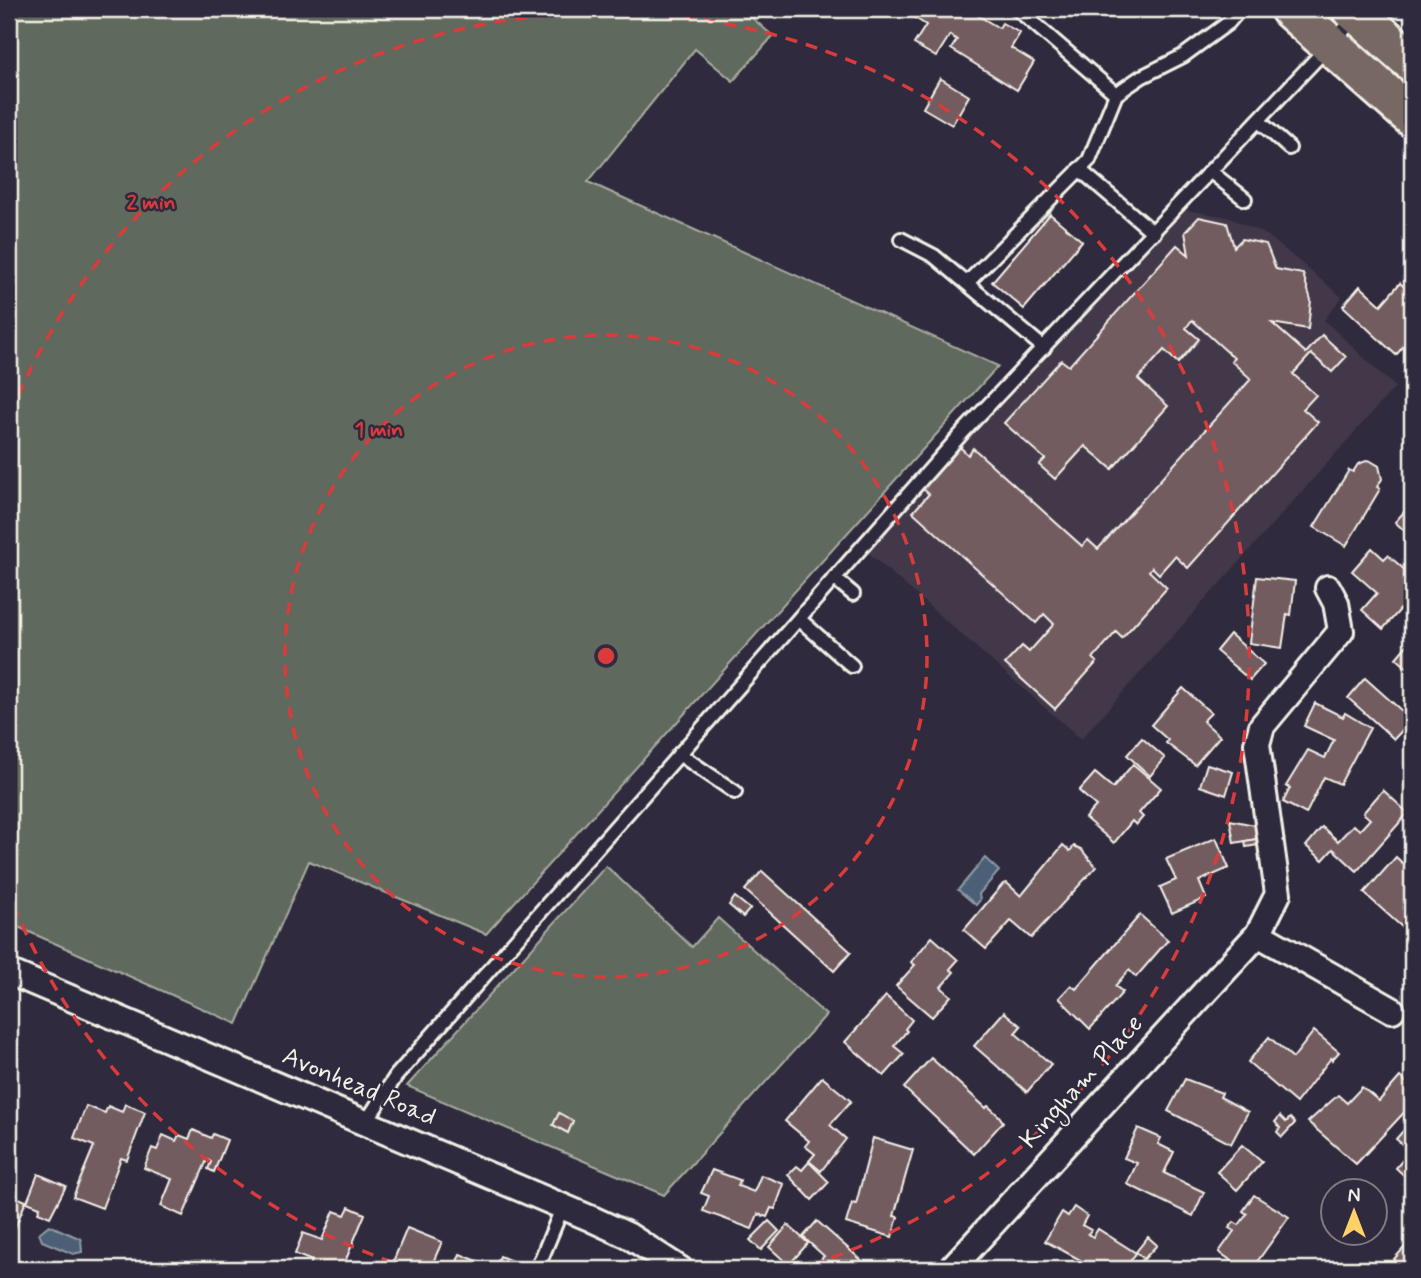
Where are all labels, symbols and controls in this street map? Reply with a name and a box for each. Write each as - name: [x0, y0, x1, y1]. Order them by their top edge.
- text: 2 min: [126, 189, 176, 217]
- text: 1 min: [355, 416, 403, 444]
- centre of rings: [594, 644, 618, 668]
- street label: Kingham Place: [1013, 1008, 1153, 1158]
- street label: Avonhead Road: [277, 1039, 441, 1135]
- north arrow: [1320, 1176, 1390, 1246]
- text: N: [1348, 1184, 1360, 1209]

